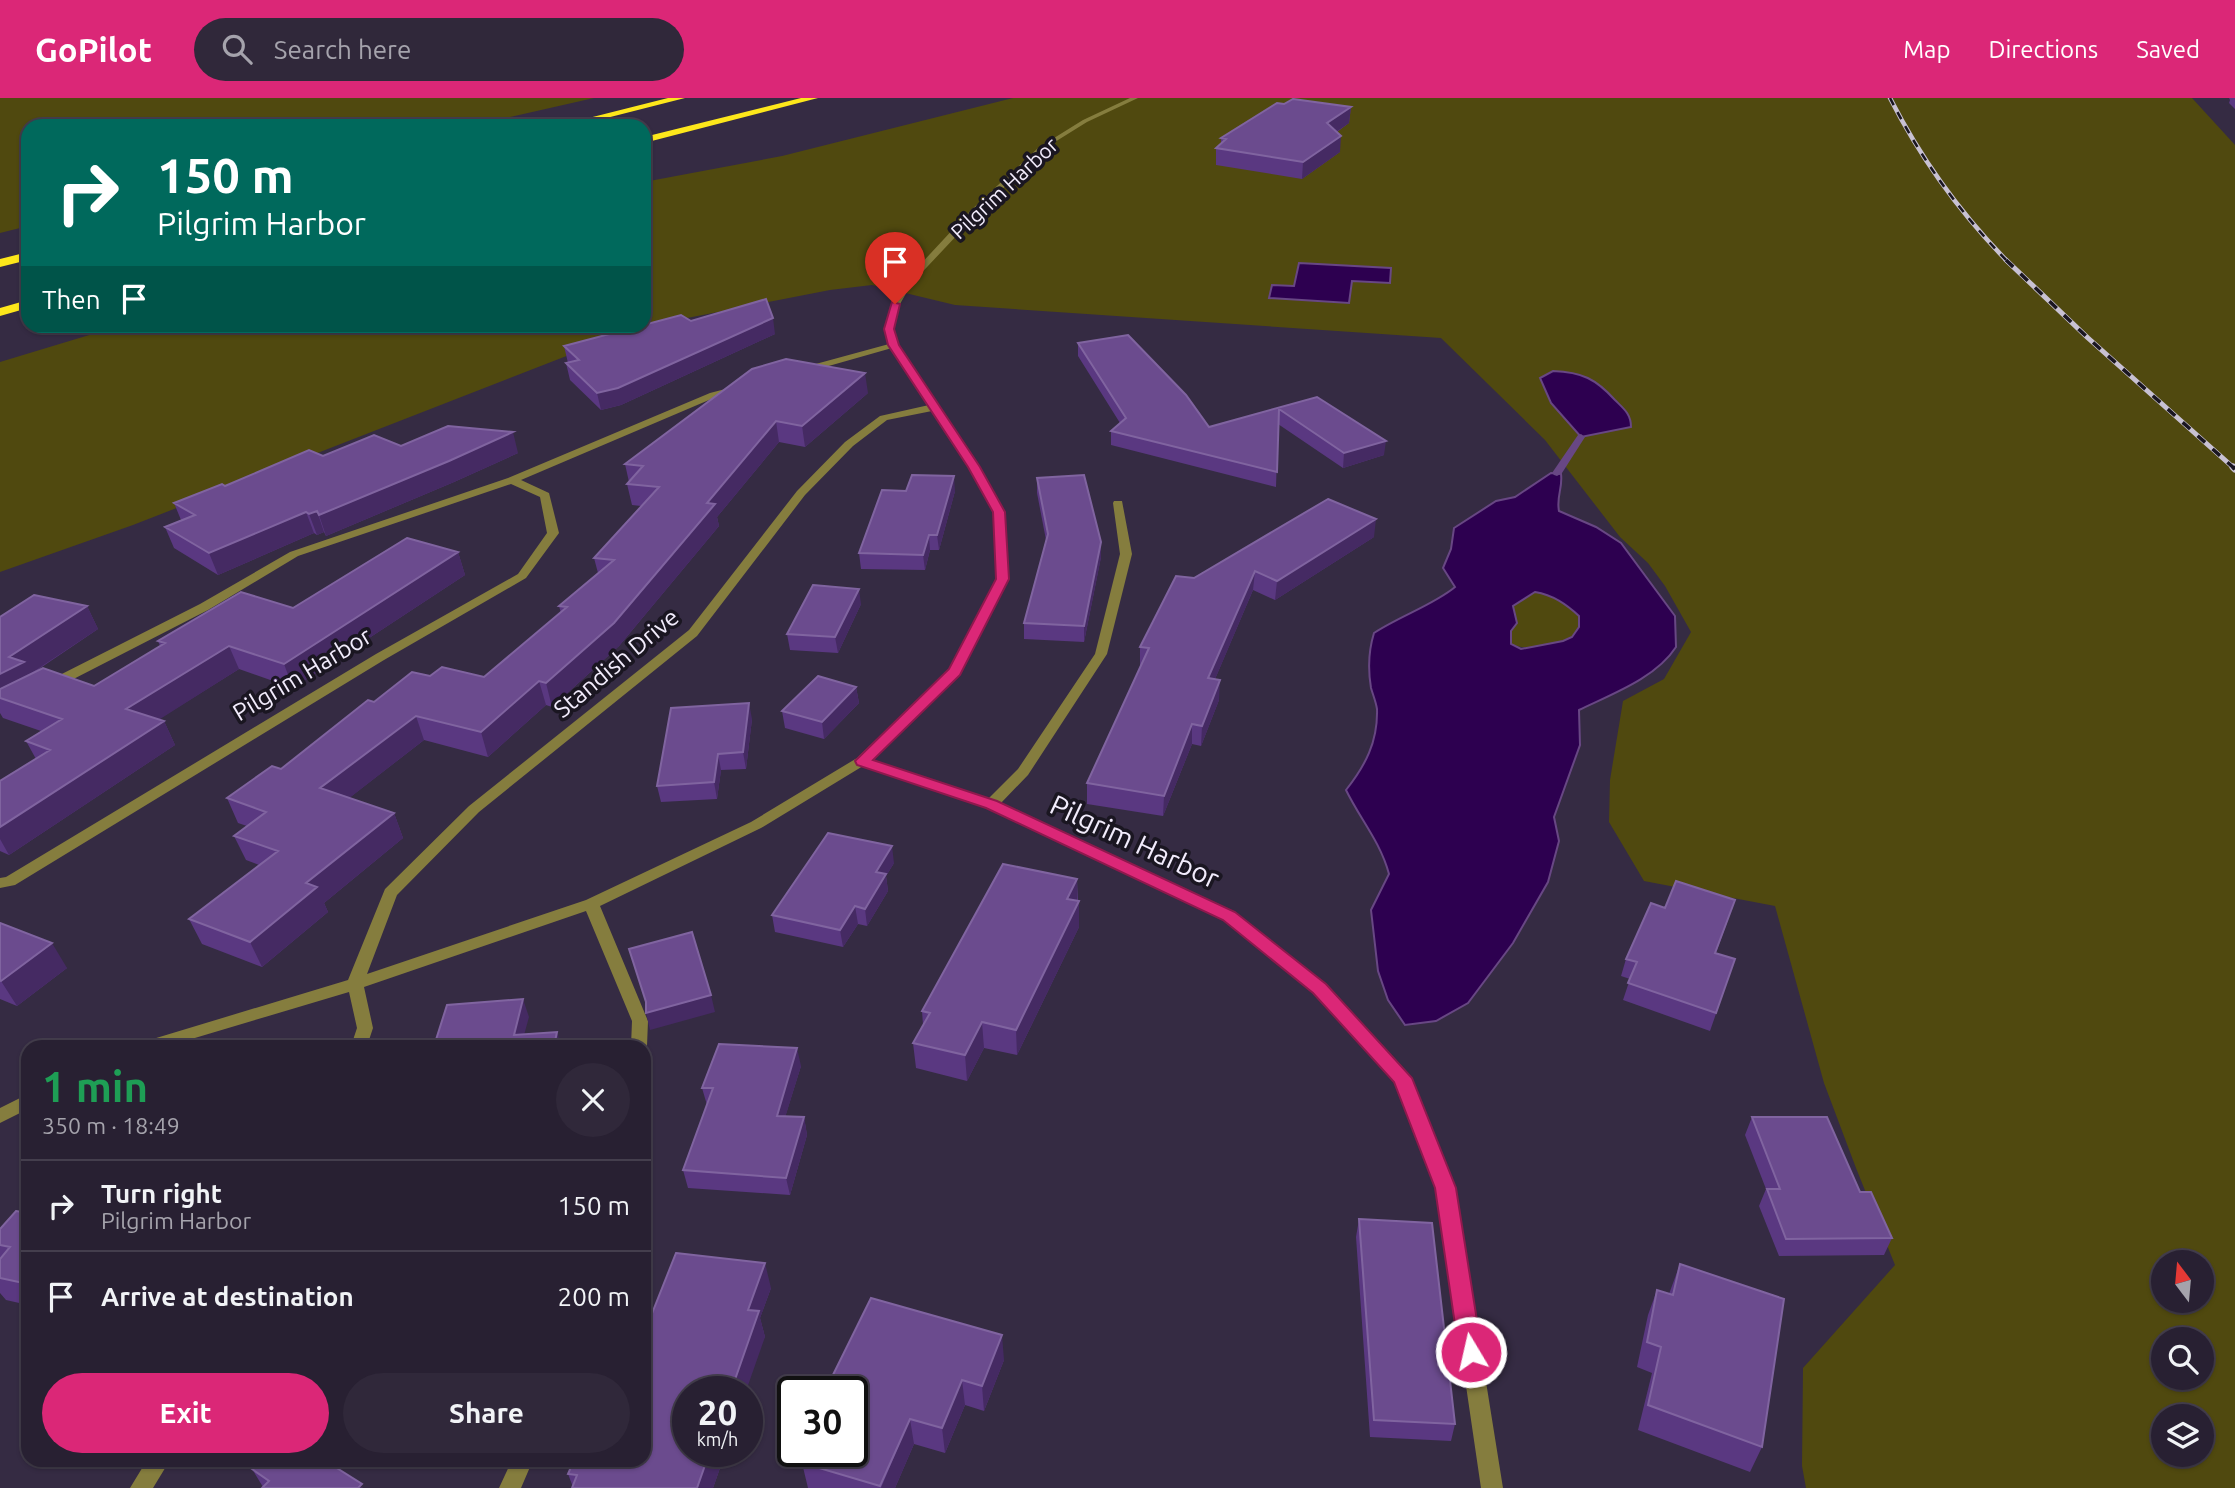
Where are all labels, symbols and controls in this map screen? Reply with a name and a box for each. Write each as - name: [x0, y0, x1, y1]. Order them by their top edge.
- search box: [194, 18, 684, 81]
- icon: search: [218, 30, 256, 68]
- text: GoPilot: [35, 31, 152, 68]
- text: Search here: [274, 35, 411, 64]
- text: Map: [1903, 36, 1950, 63]
- text: Directions: [1988, 36, 2098, 63]
- text: Saved: [2136, 36, 2200, 63]
- street label: Pilgrim Harbor: [946, 132, 1062, 244]
- icon: right: [42, 147, 133, 238]
- text: 150 m: [157, 147, 294, 202]
- text: Pilgrim Harbor: [157, 205, 366, 241]
- pin: [865, 232, 925, 304]
- icon: arrive: [876, 243, 914, 281]
- icon: arrive: [115, 280, 153, 318]
- text: Then: [42, 285, 101, 314]
- street label: Standish Drive: [548, 603, 684, 723]
- street label: Pilgrim Harbor: [228, 622, 376, 726]
- street label: Pilgrim Harbor: [1046, 788, 1225, 894]
- text: 1 min: [42, 1063, 148, 1110]
- button: close: [556, 1063, 630, 1137]
- text: 350 m · 18:49: [42, 1113, 180, 1138]
- text: Turn right: [101, 1179, 222, 1208]
- icon: right: [42, 1187, 80, 1225]
- text: 150 m: [558, 1191, 630, 1220]
- text: Pilgrim Harbor: [101, 1208, 251, 1233]
- north arrow: [2151, 1250, 2214, 1312]
- map controls: [2151, 1250, 2214, 1467]
- icon: arrive: [42, 1278, 80, 1316]
- text: Arrive at destination: [101, 1282, 354, 1311]
- text: 200 m: [558, 1282, 630, 1311]
- position arrow: [1434, 1315, 1508, 1389]
- button: search: [2151, 1327, 2214, 1390]
- button: Exit: [42, 1373, 329, 1453]
- button: Share: [343, 1373, 630, 1453]
- speed limit sign: 30: [777, 1376, 868, 1467]
- text: 20: [698, 1392, 737, 1432]
- button: layers: [2151, 1404, 2214, 1467]
- text: km/h: [697, 1429, 738, 1449]

